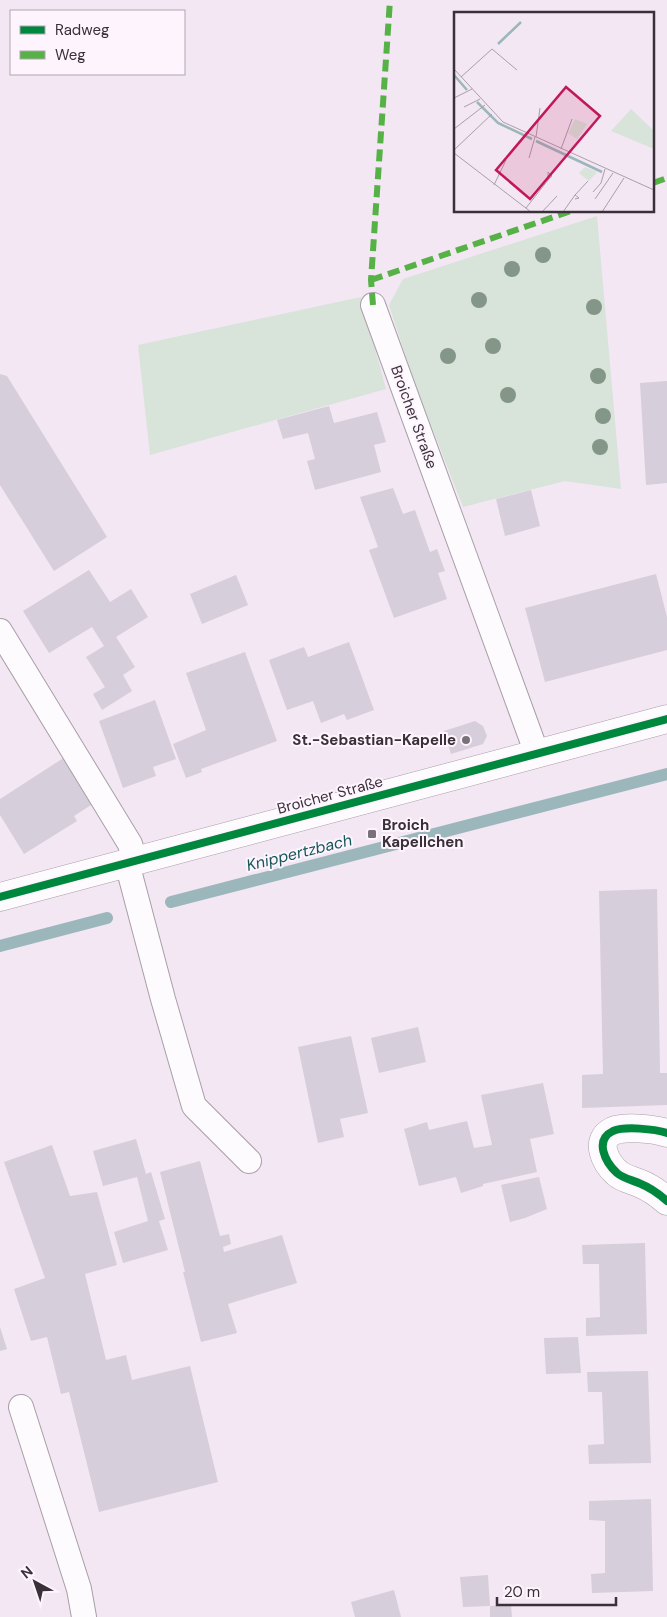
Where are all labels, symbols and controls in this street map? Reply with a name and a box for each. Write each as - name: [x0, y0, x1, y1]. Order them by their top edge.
- legend: [10, 10, 185, 75]
- inset map: [454, 12, 654, 212]
- text: Radweg: [55, 20, 109, 40]
- text: Weg: [55, 45, 86, 65]
- street label: Broicher Straße: [386, 363, 442, 471]
- place label: St.-Sebastian-Kapelle: [292, 730, 456, 750]
- marker: St.-Sebastian-Kapelle: [460, 734, 472, 746]
- street label: Broicher Straße: [275, 771, 385, 819]
- place label: Broich Kapellchen: [382, 815, 464, 852]
- marker: Broich Kapellchen: [366, 828, 378, 840]
- water label: Knippertzbach: [244, 829, 354, 876]
- north arrow: [10, 1557, 60, 1607]
- text: N: [17, 1562, 36, 1582]
- scale bar: [497, 1574, 616, 1606]
- text: 20 m: [504, 1582, 540, 1602]

